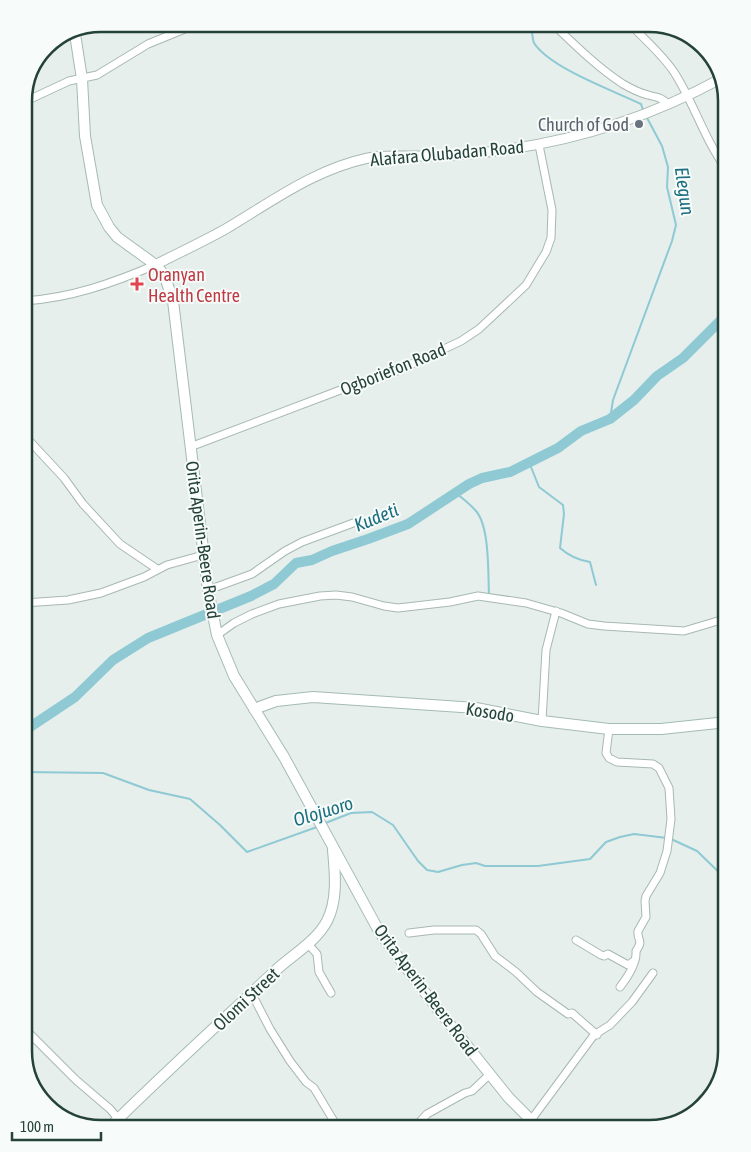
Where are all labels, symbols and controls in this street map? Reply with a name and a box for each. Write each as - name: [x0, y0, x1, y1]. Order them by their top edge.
- place label: Church of God: [538, 114, 629, 135]
- marker: Church of God: [633, 118, 645, 130]
- street label: Alafara Olubadan Road: [369, 136, 525, 170]
- water label: Elegun: [671, 165, 699, 217]
- place label: Oranyan Health Centre: [148, 264, 240, 306]
- marker: Oranyan Health Centre: [130, 277, 144, 291]
- street label: Ogboriefon Road: [337, 338, 449, 400]
- street label: Orita Aperin-Beere Road: [182, 460, 224, 620]
- water label: Kudeti: [351, 498, 401, 536]
- street label: Kosodo: [464, 698, 516, 726]
- water label: Olojuoro: [291, 792, 356, 830]
- street label: Orita Aperin-Beere Road: [370, 920, 482, 1060]
- street label: Olomi Street: [209, 963, 283, 1035]
- scale bar: [12, 1110, 101, 1142]
- text: 100 m: [20, 1118, 54, 1135]

